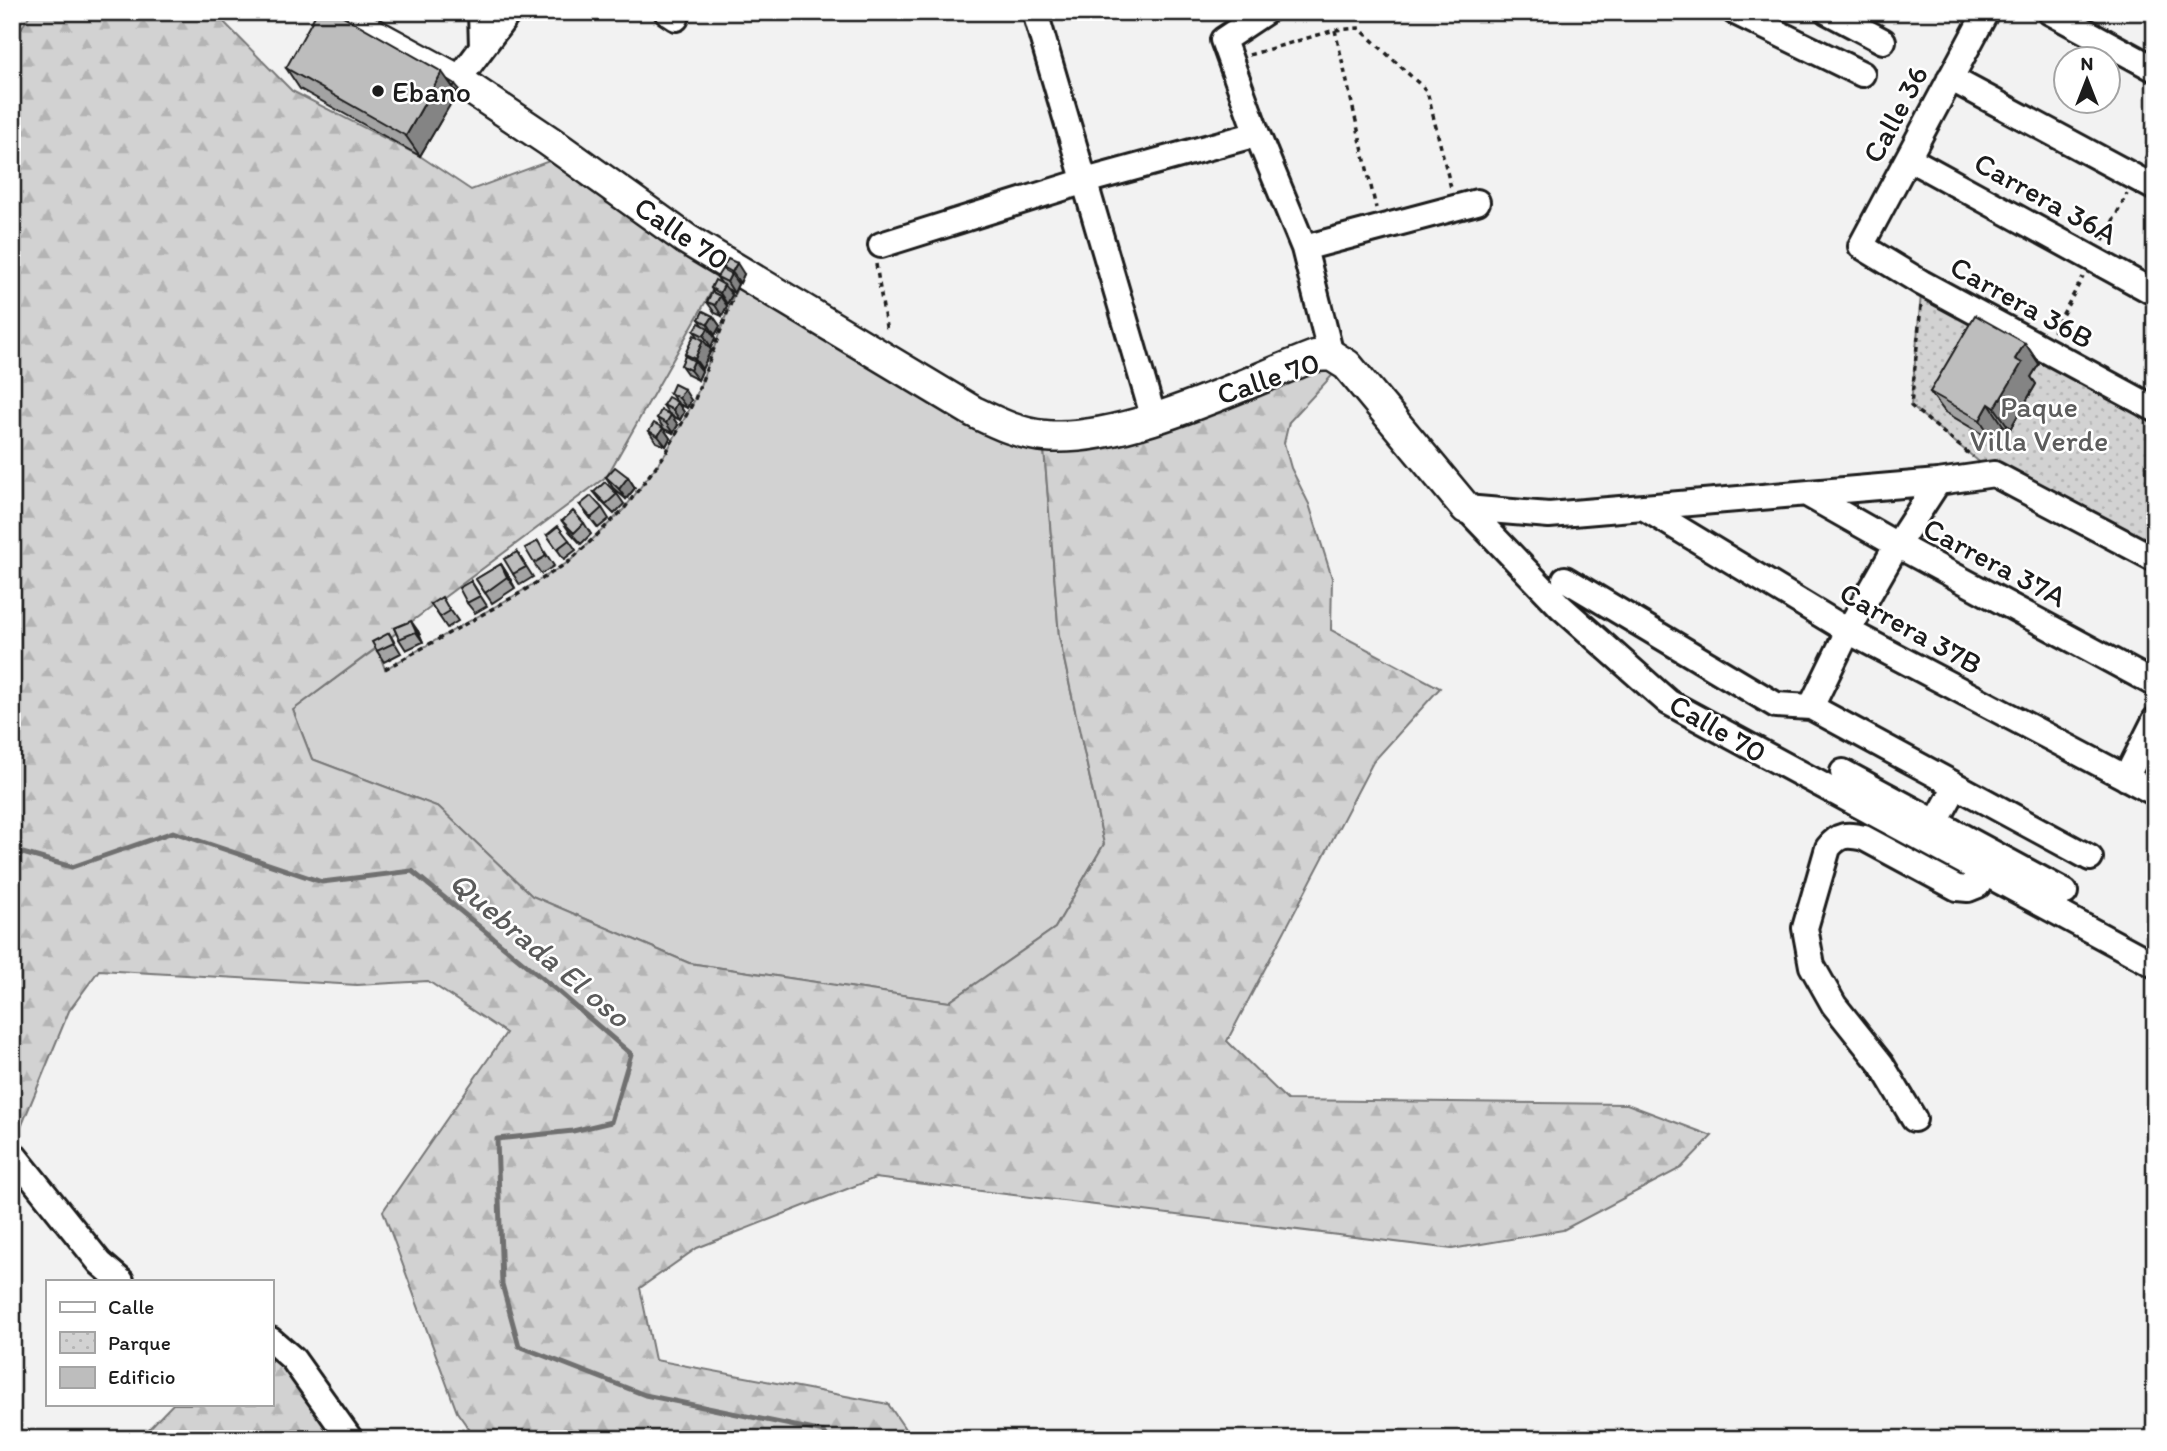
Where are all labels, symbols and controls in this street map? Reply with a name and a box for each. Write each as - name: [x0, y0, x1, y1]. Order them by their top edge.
- north arrow: [2052, 46, 2122, 116]
- text: N: [2081, 52, 2093, 75]
- street label: Calle 36: [1854, 59, 1936, 169]
- place label: Ebano: [392, 73, 471, 110]
- marker: Ebano: [370, 83, 386, 99]
- street label: Carrera 36A: [1968, 144, 2124, 252]
- street label: Calle 70: [628, 188, 736, 278]
- street label: Carrera 36B: [1944, 247, 2100, 357]
- street label: Calle 70: [1212, 343, 1324, 413]
- park label: Paque Villa Verde: [1970, 388, 2108, 459]
- street label: Carrera 37A: [1917, 509, 2073, 615]
- street label: Carrera 37B: [1833, 574, 1989, 682]
- street label: Calle 70: [1663, 685, 1773, 771]
- water label: Quebrada El oso: [442, 863, 639, 1036]
- legend: [46, 1280, 273, 1406]
- text: Calle: [108, 1294, 154, 1319]
- text: Parque: [108, 1330, 171, 1355]
- text: Edificio: [108, 1364, 176, 1389]

